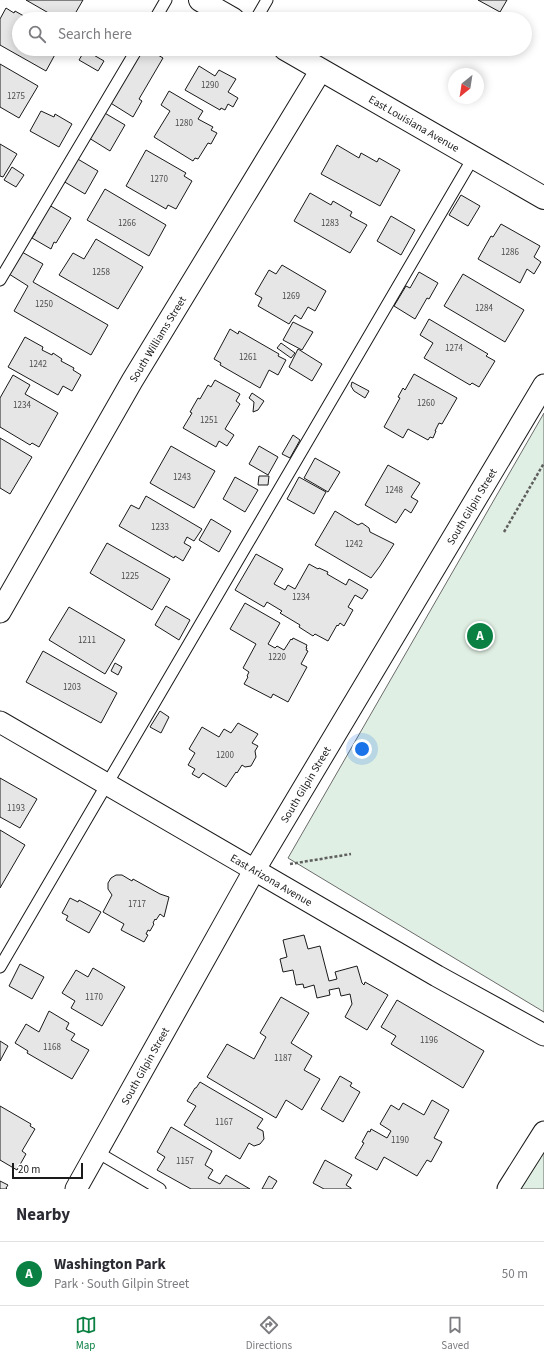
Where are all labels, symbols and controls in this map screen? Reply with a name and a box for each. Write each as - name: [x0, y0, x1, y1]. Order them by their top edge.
- search box: [12, 12, 532, 56]
- icon: search: [26, 23, 48, 45]
- text: Search here: [58, 24, 132, 45]
- north arrow: [448, 68, 484, 104]
- house number: 1290: [201, 79, 219, 92]
- house number: 1275: [7, 90, 25, 103]
- street label: East Louisiana Avenue: [366, 92, 462, 156]
- house number: 1280: [175, 117, 193, 130]
- house number: 1270: [150, 173, 168, 186]
- house number: 1266: [118, 217, 136, 230]
- house number: 1283: [321, 217, 339, 230]
- house number: 1286: [501, 246, 519, 259]
- house number: 1258: [92, 266, 110, 279]
- house number: 1269: [282, 290, 300, 303]
- street label: South Williams Street: [126, 293, 190, 385]
- house number: 1250: [35, 298, 53, 311]
- house number: 1284: [475, 302, 493, 315]
- house number: 1274: [445, 342, 463, 355]
- house number: 1261: [239, 351, 257, 364]
- house number: 1242: [29, 358, 47, 371]
- house number: 1260: [417, 397, 435, 410]
- house number: 1234: [13, 399, 31, 412]
- house number: 1251: [200, 414, 218, 427]
- street label: South Gilpin Street: [443, 465, 501, 548]
- house number: 1243: [173, 471, 191, 484]
- house number: 1248: [385, 484, 403, 497]
- house number: 1233: [151, 521, 169, 534]
- house number: 1242: [345, 538, 363, 551]
- house number: 1225: [121, 570, 139, 583]
- house number: 1234: [292, 591, 310, 604]
- pin: A: [467, 621, 493, 651]
- house number: 1211: [78, 634, 96, 647]
- house number: 1220: [268, 651, 286, 664]
- house number: 1203: [63, 681, 81, 694]
- your location: [352, 739, 372, 759]
- street label: South Gilpin Street: [277, 744, 335, 826]
- house number: 1200: [216, 749, 234, 762]
- house number: 1193: [7, 802, 25, 815]
- street label: East Arizona Avenue: [227, 850, 315, 910]
- house number: 1717: [128, 898, 146, 911]
- house number: 1170: [85, 991, 103, 1004]
- street label: South Gilpin Street: [118, 1024, 173, 1108]
- house number: 1196: [420, 1034, 438, 1047]
- house number: 1168: [43, 1041, 61, 1054]
- house number: 1187: [274, 1052, 292, 1065]
- house number: 1167: [215, 1116, 233, 1129]
- house number: 1190: [391, 1134, 409, 1147]
- house number: 1157: [176, 1155, 194, 1168]
- scale bar: [12, 1161, 83, 1180]
- text: 20 m: [18, 1162, 40, 1177]
- text: Nearby: [16, 1203, 70, 1227]
- text: Washington Park: [54, 1254, 166, 1275]
- text: A: [25, 1265, 33, 1283]
- text: 50 m: [502, 1265, 528, 1283]
- text: Park · South Gilpin Street: [54, 1275, 189, 1293]
- tab: Map: [75, 1314, 97, 1353]
- tab: Directions: [246, 1314, 292, 1353]
- tab: Saved: [441, 1314, 469, 1353]

